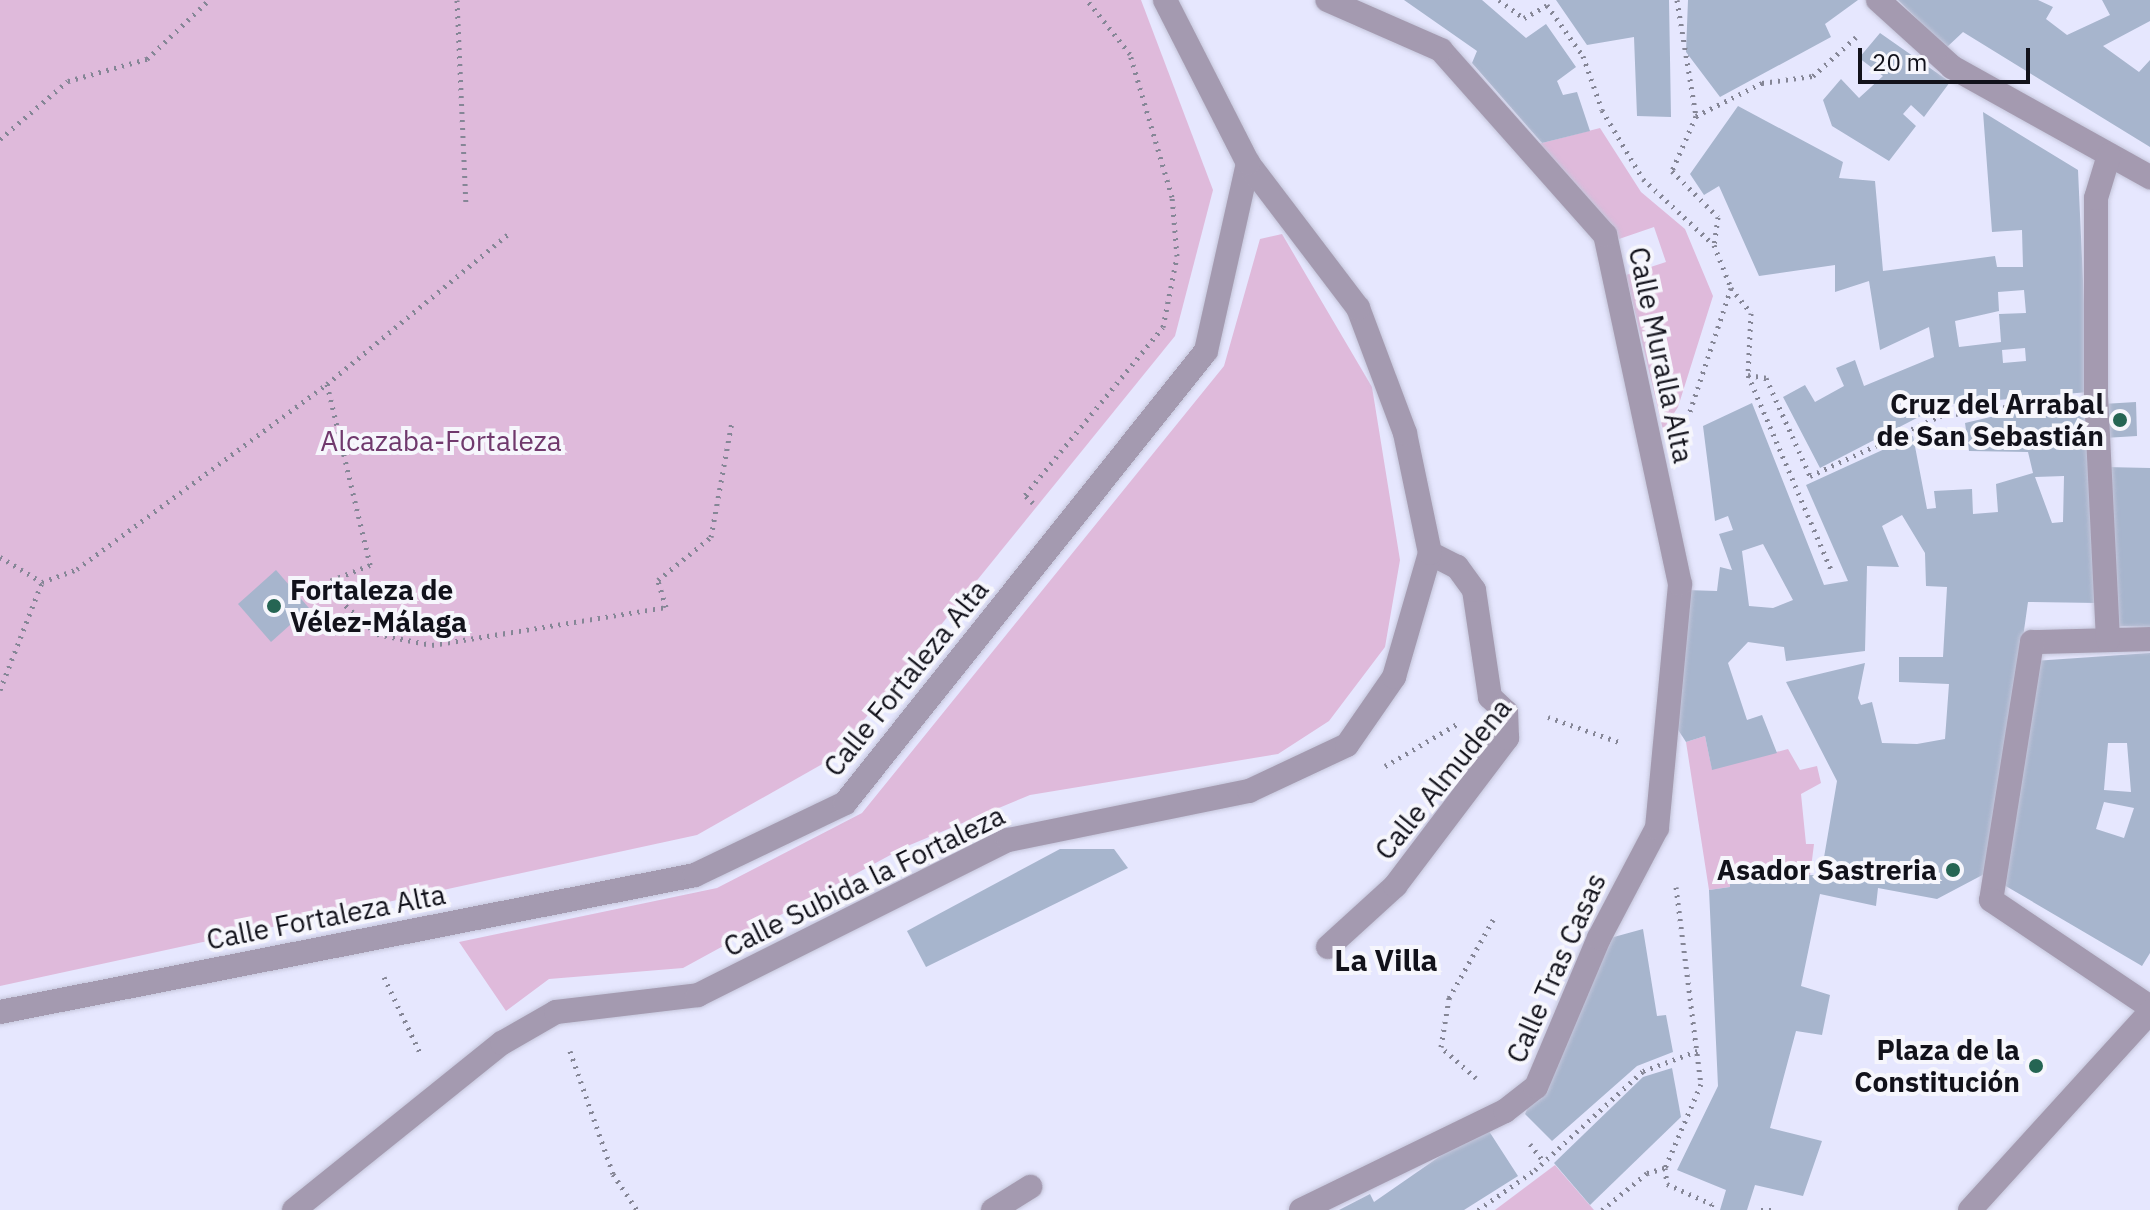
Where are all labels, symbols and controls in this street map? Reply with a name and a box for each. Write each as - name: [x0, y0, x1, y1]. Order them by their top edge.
- scale bar: [1862, 32, 2034, 82]
- text: 20 m: [1872, 46, 1927, 78]
- street label: Calle Muralla Alta: [1622, 244, 1700, 466]
- place label: Cruz del Arrabal de San Sebastián: [1877, 387, 2104, 453]
- marker: Cruz del Arrabal de San Sebastián: [2111, 411, 2129, 429]
- park label: Alcazaba-Fortaleza: [320, 424, 562, 458]
- place label: Fortaleza de Vélez-Málaga: [290, 573, 467, 639]
- street label: Calle Fortaleza Alta: [817, 573, 995, 783]
- marker: Fortaleza de Vélez-Málaga: [265, 597, 283, 615]
- street label: Calle Almudena: [1368, 692, 1518, 866]
- street label: Calle Subida la Fortaleza: [718, 798, 1010, 964]
- place label: Asador Sastreria: [1717, 853, 1937, 887]
- marker: Asador Sastreria: [1944, 861, 1962, 879]
- street label: Calle Tras Casas: [1499, 868, 1613, 1068]
- street label: Calle Fortaleza Alta: [204, 877, 448, 957]
- district label: La Villa: [1334, 942, 1438, 978]
- place label: Plaza de la Constitución: [1854, 1033, 2020, 1099]
- marker: Plaza de la Constitución: [2027, 1057, 2045, 1075]

